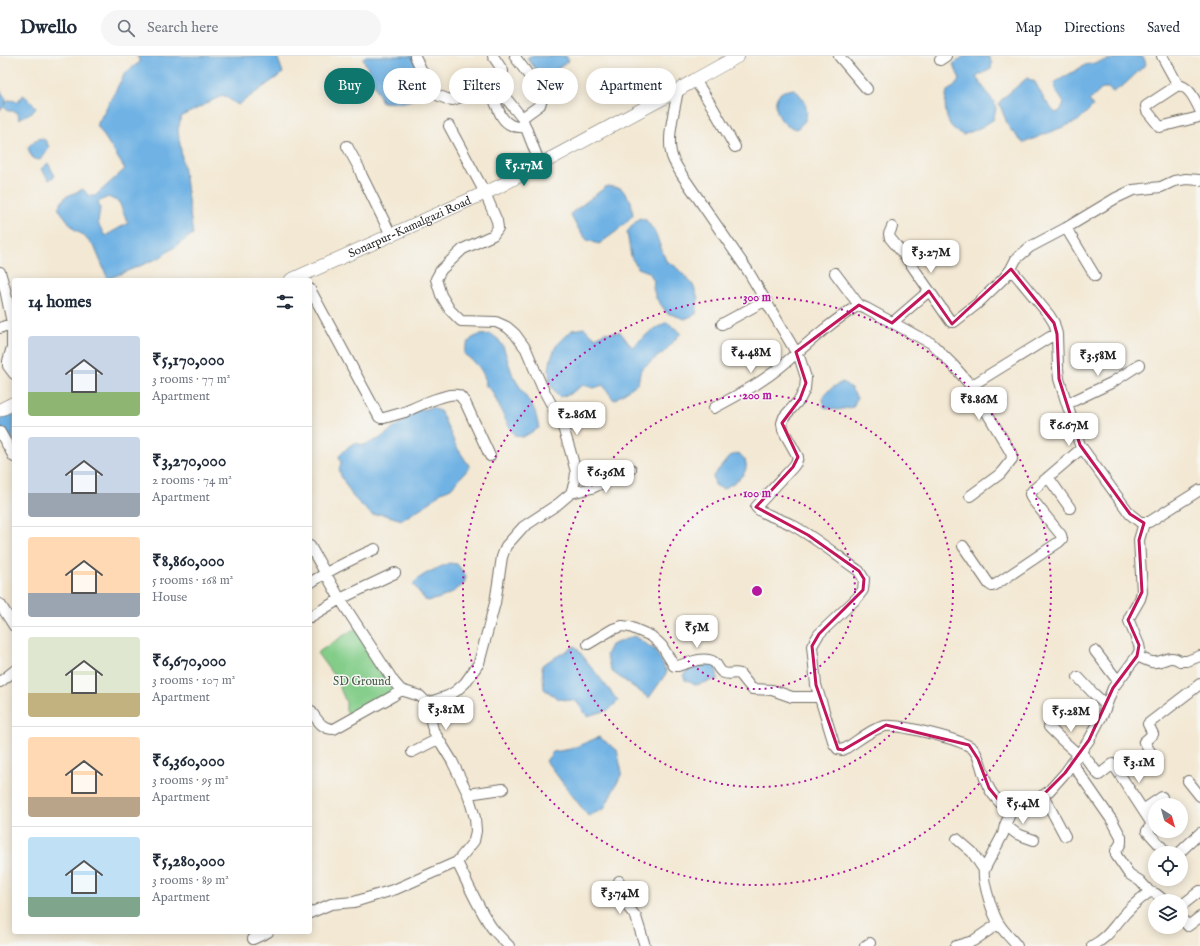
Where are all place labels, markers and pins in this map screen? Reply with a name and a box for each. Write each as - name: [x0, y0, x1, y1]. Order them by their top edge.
- pin: ₹5.17M: [491, 153, 557, 187]
- pin: ₹3.27M: [898, 240, 964, 274]
- pin: ₹4.48M: [718, 340, 784, 374]
- pin: ₹3.58M: [1065, 343, 1131, 377]
- pin: ₹8.86M: [946, 387, 1012, 421]
- pin: ₹2.86M: [544, 402, 610, 436]
- pin: ₹6.67M: [1036, 413, 1102, 447]
- pin: ₹6.36M: [573, 460, 639, 494]
- centre of rings: [750, 584, 764, 598]
- pin: ₹5M: [678, 615, 716, 649]
- pin: ₹3.81M: [413, 697, 479, 731]
- pin: ₹5.28M: [1038, 699, 1104, 733]
- pin: ₹3.1M: [1111, 750, 1167, 784]
- pin: ₹5.4M: [995, 791, 1051, 825]
- pin: ₹3.74M: [587, 881, 653, 915]

